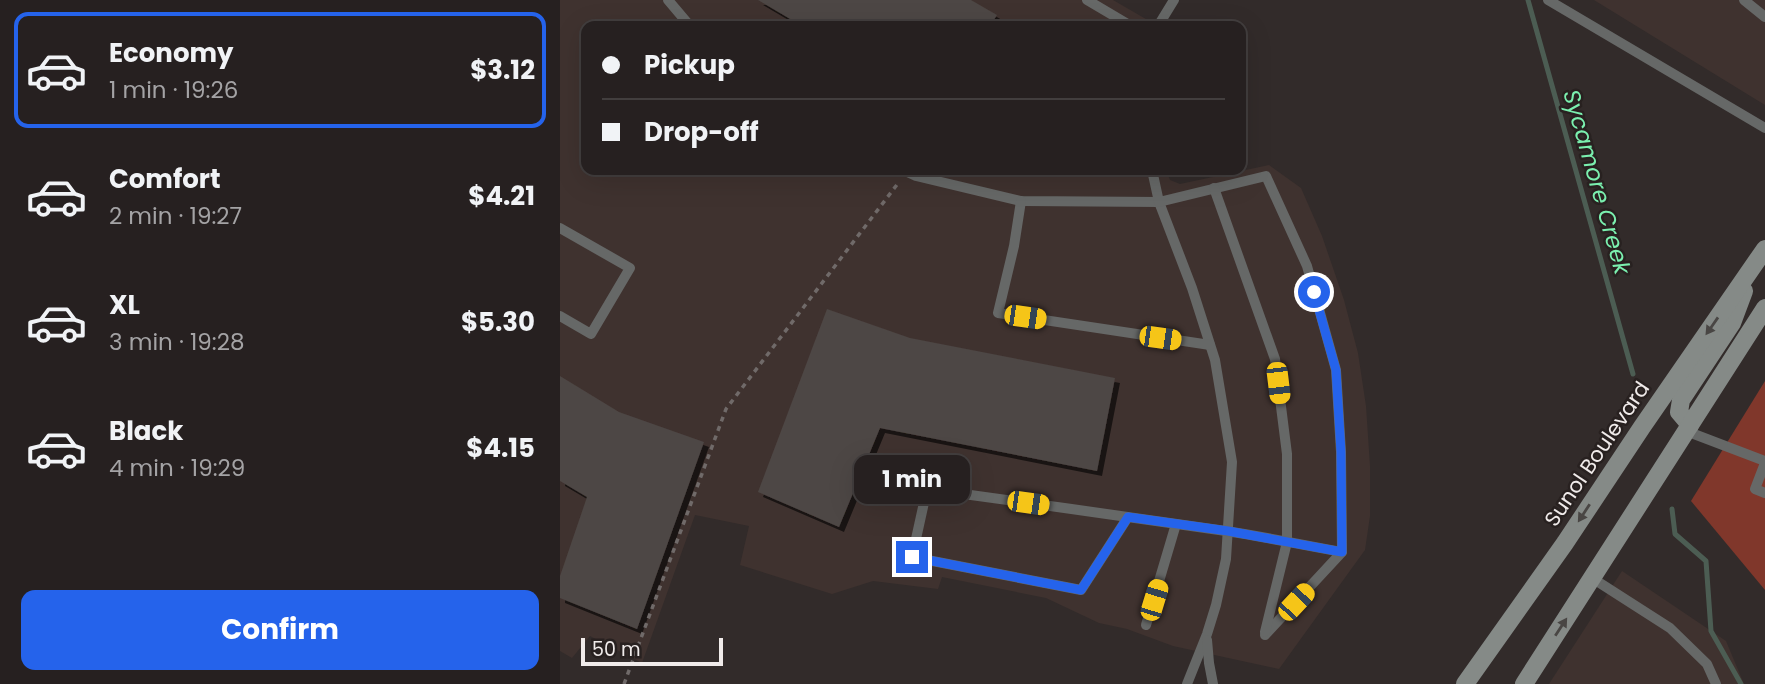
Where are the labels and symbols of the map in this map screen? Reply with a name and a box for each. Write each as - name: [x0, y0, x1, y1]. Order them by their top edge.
- water label: Sycamore Creek: [1555, 86, 1639, 279]
- route start: [1298, 276, 1330, 308]
- car: [1003, 304, 1048, 330]
- one-way arrow: [1705, 317, 1719, 335]
- car: [1138, 325, 1183, 351]
- car: [1266, 361, 1291, 405]
- street label: Sunol Boulevard: [1537, 375, 1656, 532]
- callout: 1 min: [854, 456, 970, 504]
- car: [1006, 490, 1051, 516]
- one-way arrow: [1578, 504, 1591, 523]
- route end: [896, 541, 928, 573]
- car: [1138, 577, 1171, 623]
- car: [1274, 579, 1319, 625]
- one-way arrow: [1555, 617, 1568, 636]
- scale bar: [581, 635, 723, 667]

